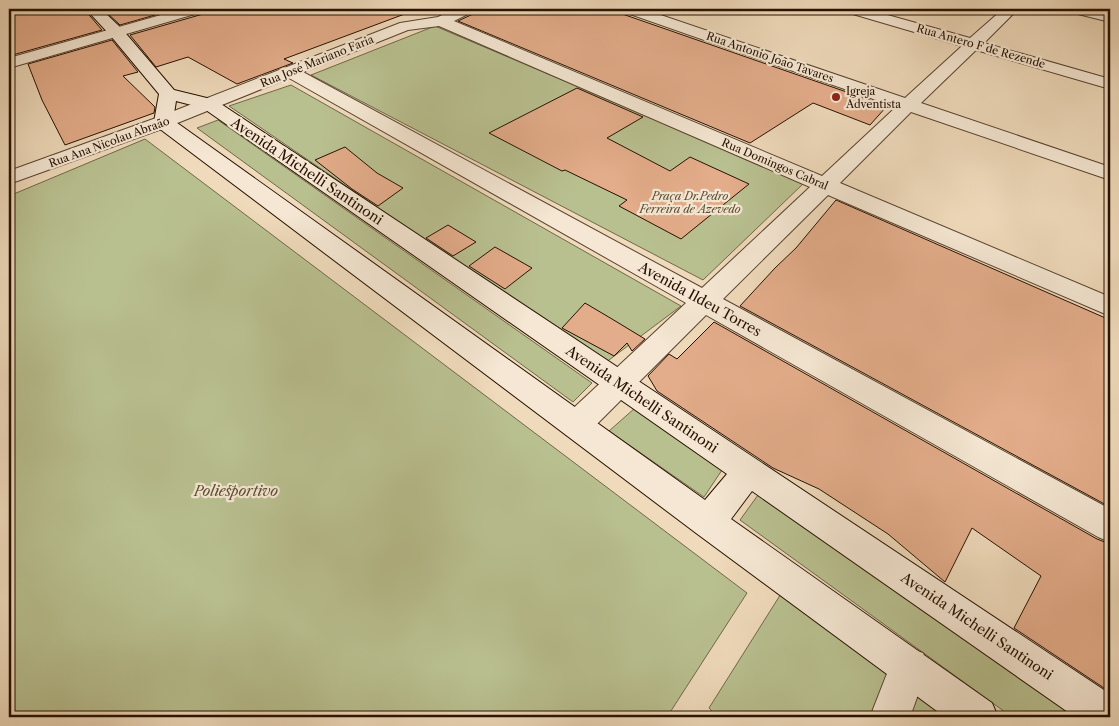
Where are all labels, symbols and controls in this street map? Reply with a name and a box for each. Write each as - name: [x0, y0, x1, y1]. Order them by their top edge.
- street label: Rua Antero F de Rezende: [915, 21, 1047, 71]
- street label: Rua Antonio João Tavares: [704, 29, 836, 85]
- street label: Rua José Mariano Faria: [258, 32, 376, 90]
- place label: Igreja Adventista: [845, 84, 901, 111]
- marker: Igreja Adventista: [830, 91, 842, 103]
- street label: Avenida Michelli Santinoni: [227, 113, 387, 229]
- street label: Rua Ana Nicolau Abraão: [47, 114, 172, 170]
- street label: Rua Domingos Cabral: [720, 135, 831, 193]
- park label: Praça Dr.Pedro Ferreira de Azevedo: [638, 189, 741, 216]
- street label: Avenida Ildeu Torres: [634, 257, 765, 340]
- street label: Avenida Michelli Santinoni: [562, 341, 722, 457]
- park label: Poliesportivo: [193, 482, 278, 500]
- street label: Avenida Michelli Santinoni: [897, 568, 1057, 684]

